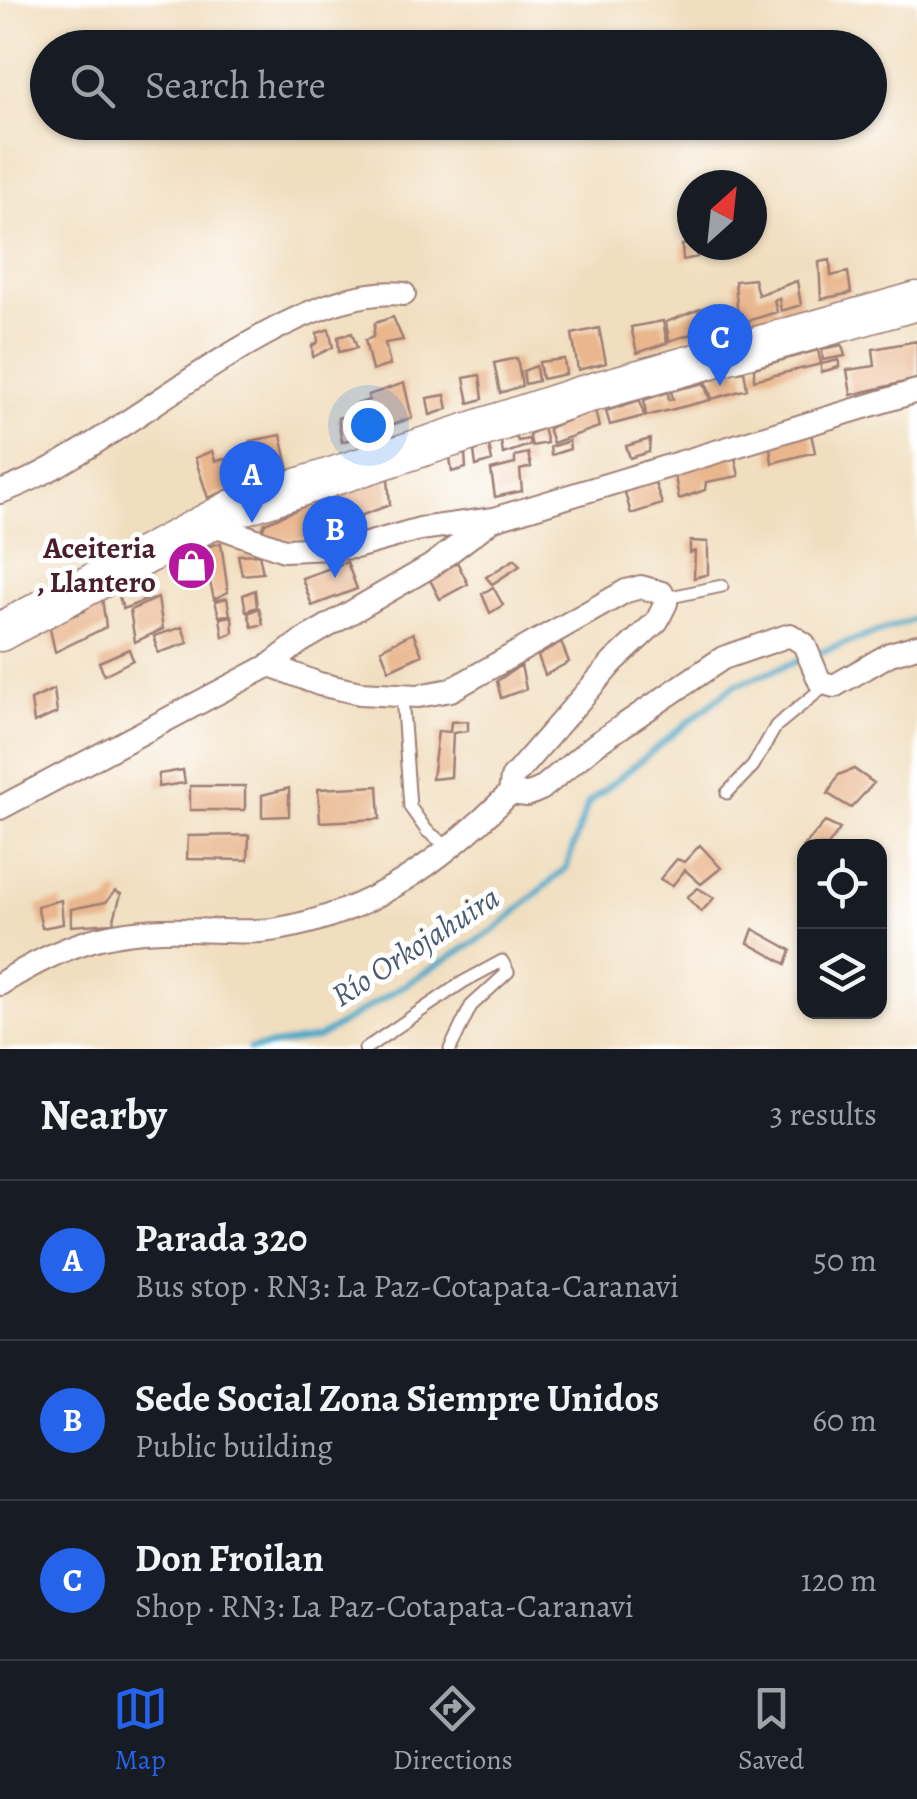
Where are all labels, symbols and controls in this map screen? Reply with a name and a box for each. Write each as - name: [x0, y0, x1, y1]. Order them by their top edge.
- search box: [30, 30, 887, 140]
- icon: search: [65, 58, 120, 113]
- text: Search here: [145, 59, 326, 111]
- north arrow: [677, 170, 767, 260]
- pin: C: [688, 304, 752, 386]
- your location: [343, 400, 394, 451]
- pin: A: [220, 440, 284, 523]
- pin: B: [302, 496, 368, 578]
- place label: Aceiteria , Llantero: [37, 528, 157, 602]
- shop icon: Aceiteria , Llantero: [165, 539, 217, 591]
- map controls: [797, 839, 887, 1019]
- button: locate: [797, 839, 887, 929]
- water label: Río Orkojahuira: [322, 875, 508, 1017]
- button: layers: [797, 929, 887, 1019]
- text: Nearby: [40, 1086, 167, 1143]
- text: 3 results: [770, 1092, 877, 1136]
- text: Parada 320: [135, 1212, 307, 1264]
- text: A: [62, 1238, 83, 1282]
- text: 50 m: [813, 1238, 877, 1282]
- text: Bus stop · RN3: La Paz-Cotapata-Caranavi: [135, 1264, 679, 1308]
- text: Sede Social Zona Siempre Unidos: [135, 1372, 659, 1424]
- text: B: [62, 1398, 83, 1442]
- text: 60 m: [812, 1398, 877, 1442]
- text: Public building: [135, 1424, 333, 1468]
- text: Don Froilan: [135, 1532, 324, 1584]
- text: C: [63, 1558, 82, 1602]
- text: 120 m: [801, 1558, 877, 1602]
- text: Shop · RN3: La Paz-Cotapata-Caranavi: [135, 1584, 634, 1628]
- tab: Map: [113, 1681, 168, 1779]
- tab: Directions: [393, 1681, 513, 1779]
- tab: Saved: [738, 1681, 804, 1779]

